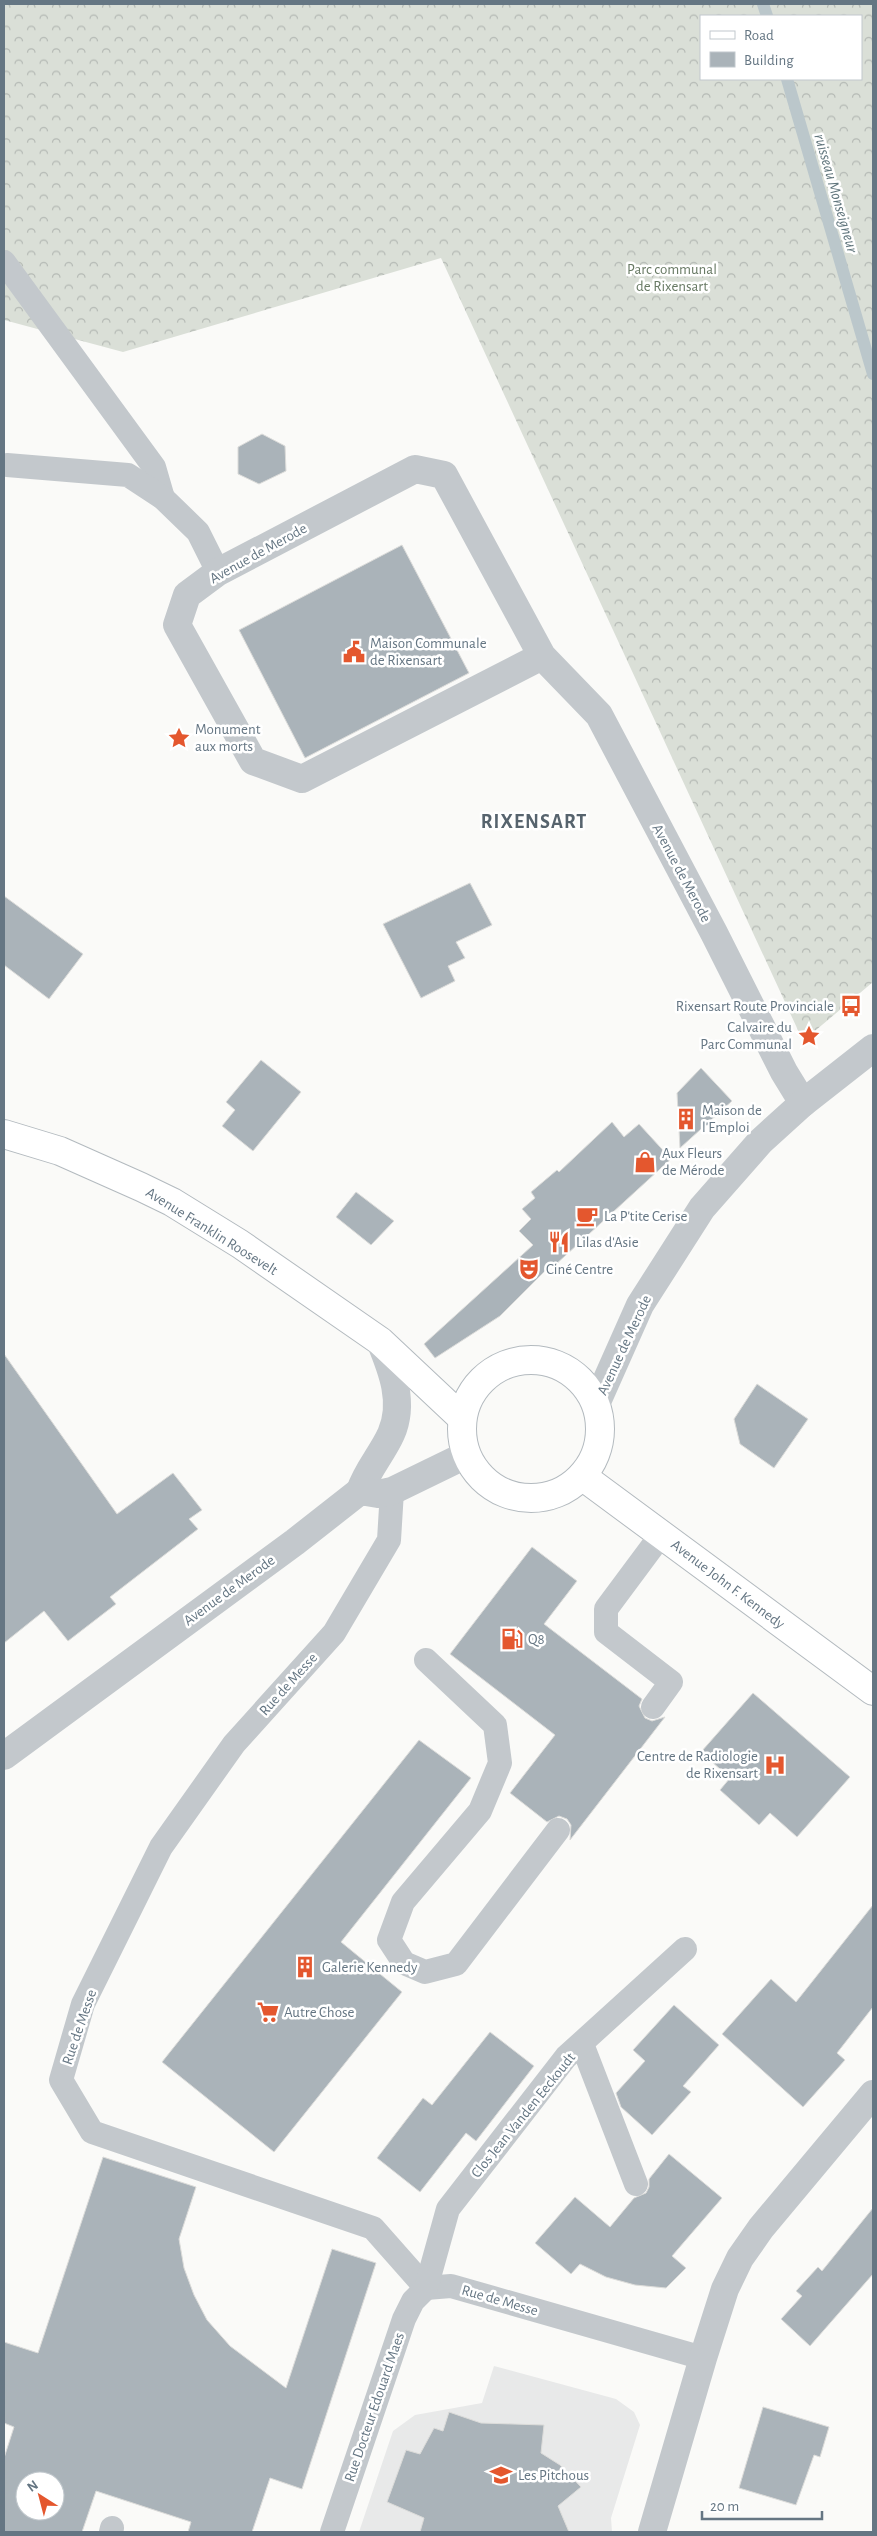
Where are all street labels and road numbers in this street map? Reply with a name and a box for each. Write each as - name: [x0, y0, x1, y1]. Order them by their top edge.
- street label: Avenue de Merode: [207, 520, 309, 586]
- street label: Avenue de Merode: [649, 822, 714, 925]
- street label: Avenue Franklin Roosevelt: [143, 1185, 280, 1278]
- street label: Avenue de Merode: [595, 1293, 654, 1398]
- street label: Avenue John F. Kennedy: [668, 1537, 788, 1632]
- street label: Avenue de Merode: [181, 1552, 278, 1628]
- street label: Rue de Messe: [256, 1650, 320, 1719]
- street label: Rue de Messe: [60, 1987, 99, 2067]
- street label: Clos Jean Vanden Eeckoudt: [468, 2050, 578, 2181]
- street label: Rue de Messe: [460, 2282, 540, 2319]
- street label: Rue Docteur Edouard Maes: [342, 2331, 407, 2484]

